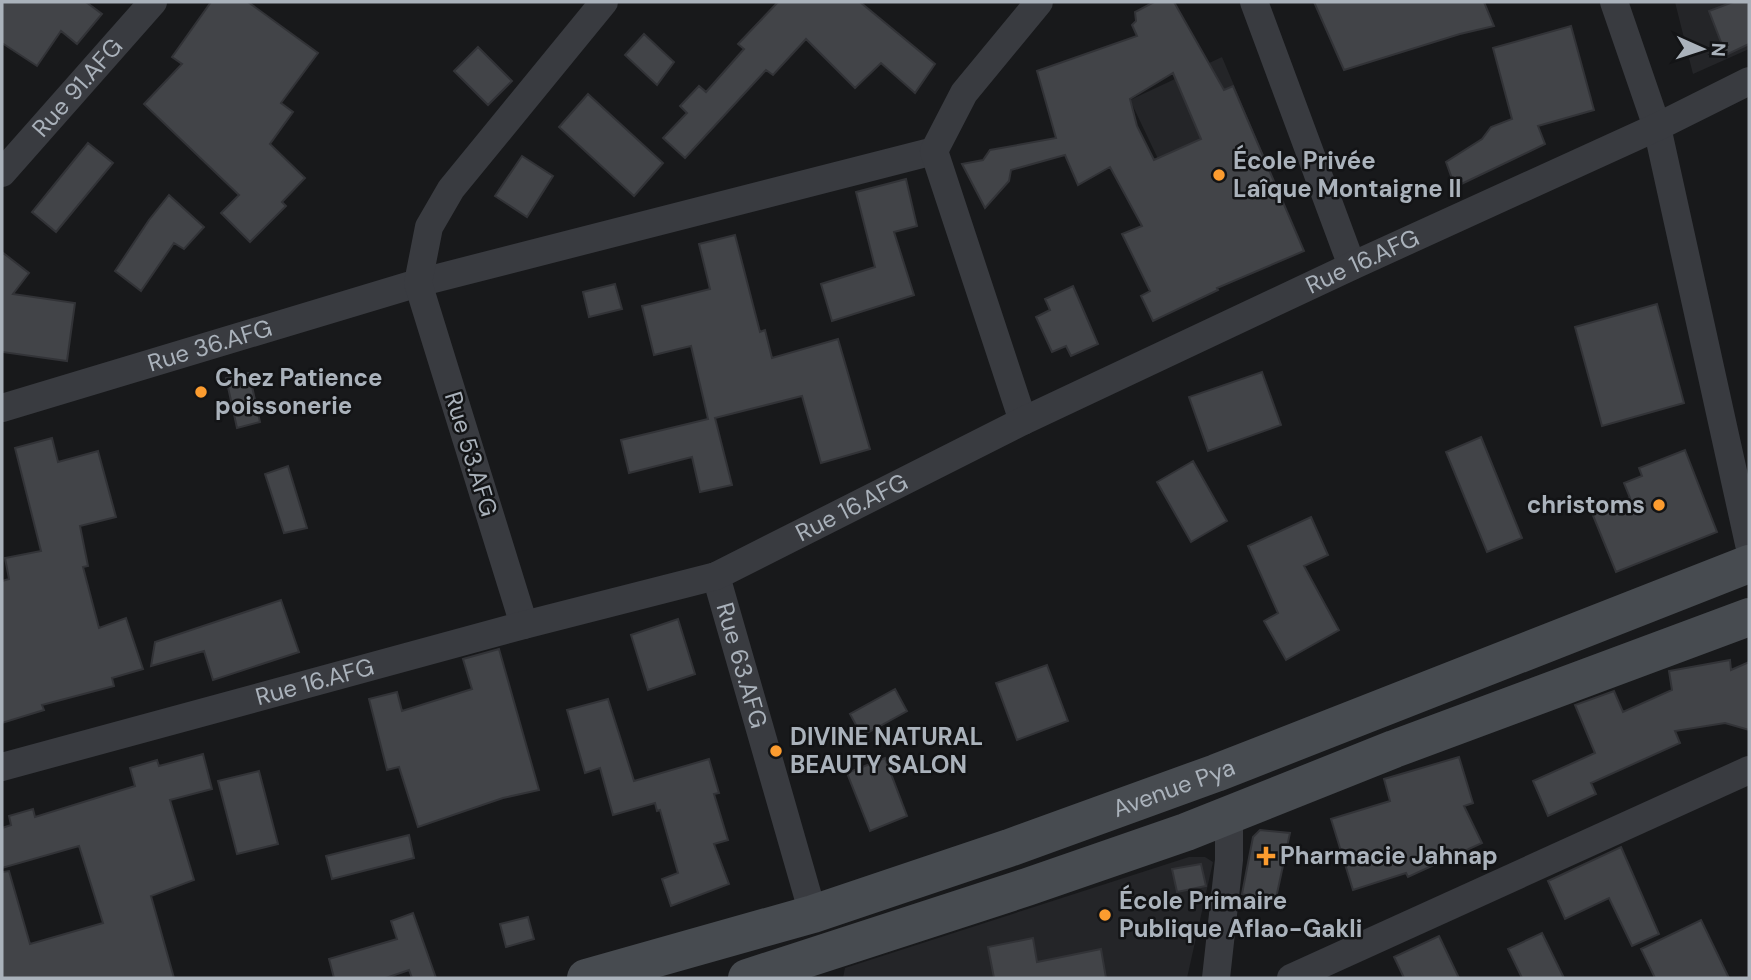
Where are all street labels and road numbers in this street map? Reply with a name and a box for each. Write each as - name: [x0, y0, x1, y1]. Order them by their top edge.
- street label: Rue 91.AFG: [25, 31, 129, 143]
- street label: Rue 16.AFG: [1300, 222, 1424, 301]
- street label: Rue 36.AFG: [144, 312, 275, 378]
- street label: Rue 53.AFG: [438, 388, 505, 520]
- street label: Rue 16.AFG: [790, 466, 913, 548]
- street label: Rue 63.AFG: [709, 599, 775, 732]
- street label: Rue 16.AFG: [252, 651, 377, 712]
- street label: Avenue Pya: [1108, 751, 1239, 824]

